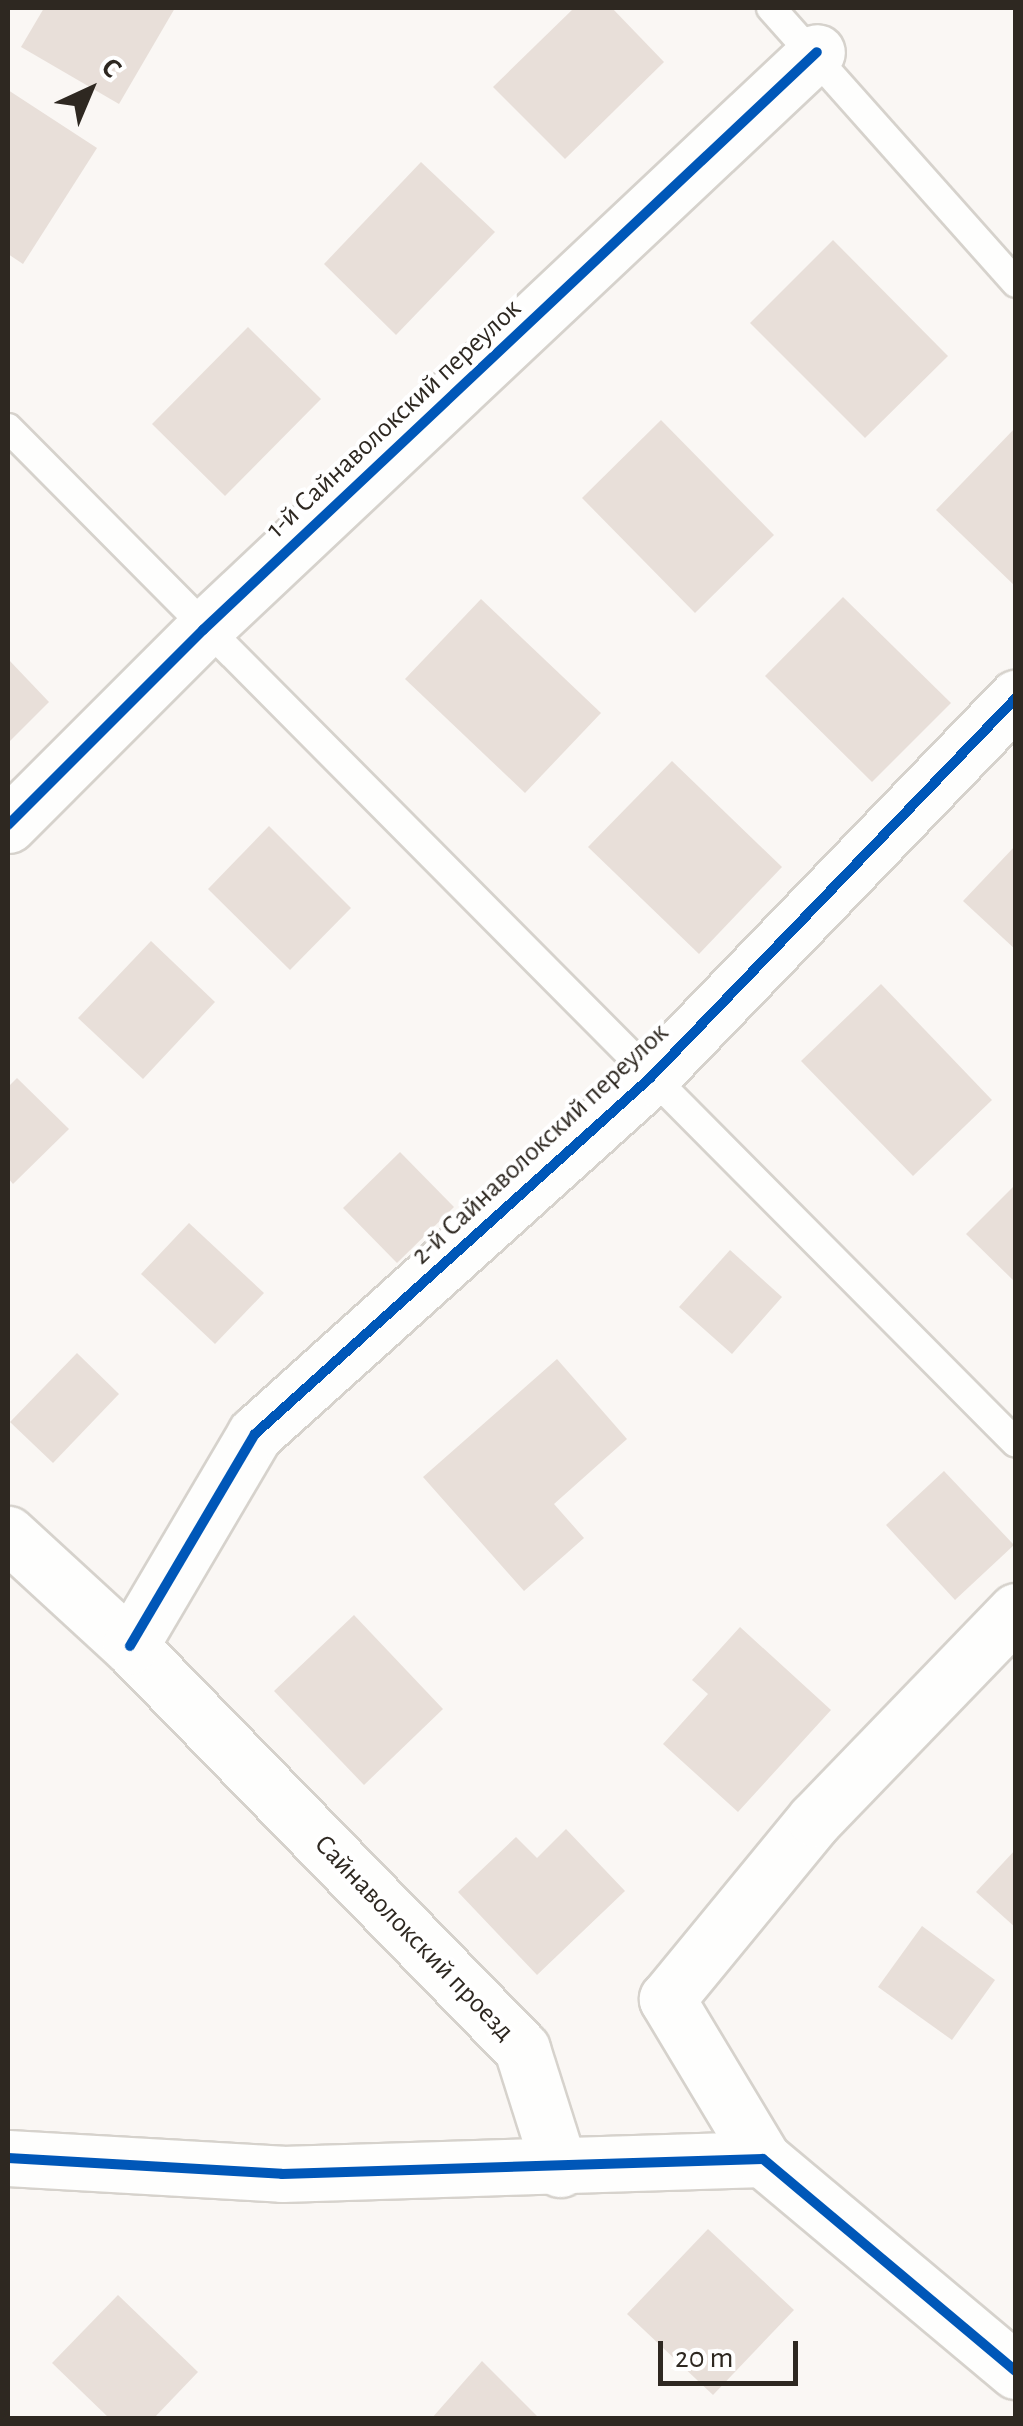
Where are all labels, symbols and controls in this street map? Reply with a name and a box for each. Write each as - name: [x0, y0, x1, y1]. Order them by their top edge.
- north arrow: [40, 40, 140, 140]
- text: С: [96, 53, 126, 84]
- street label: 1-й Сайнаволокский переулок: [260, 292, 528, 546]
- street label: 2-й Сайнаволокский переулок: [405, 1016, 675, 1272]
- street label: Сайнаволокский проезд: [307, 1828, 521, 2048]
- scale bar: [663, 2321, 803, 2383]
- text: 20 m: [675, 2343, 733, 2373]

